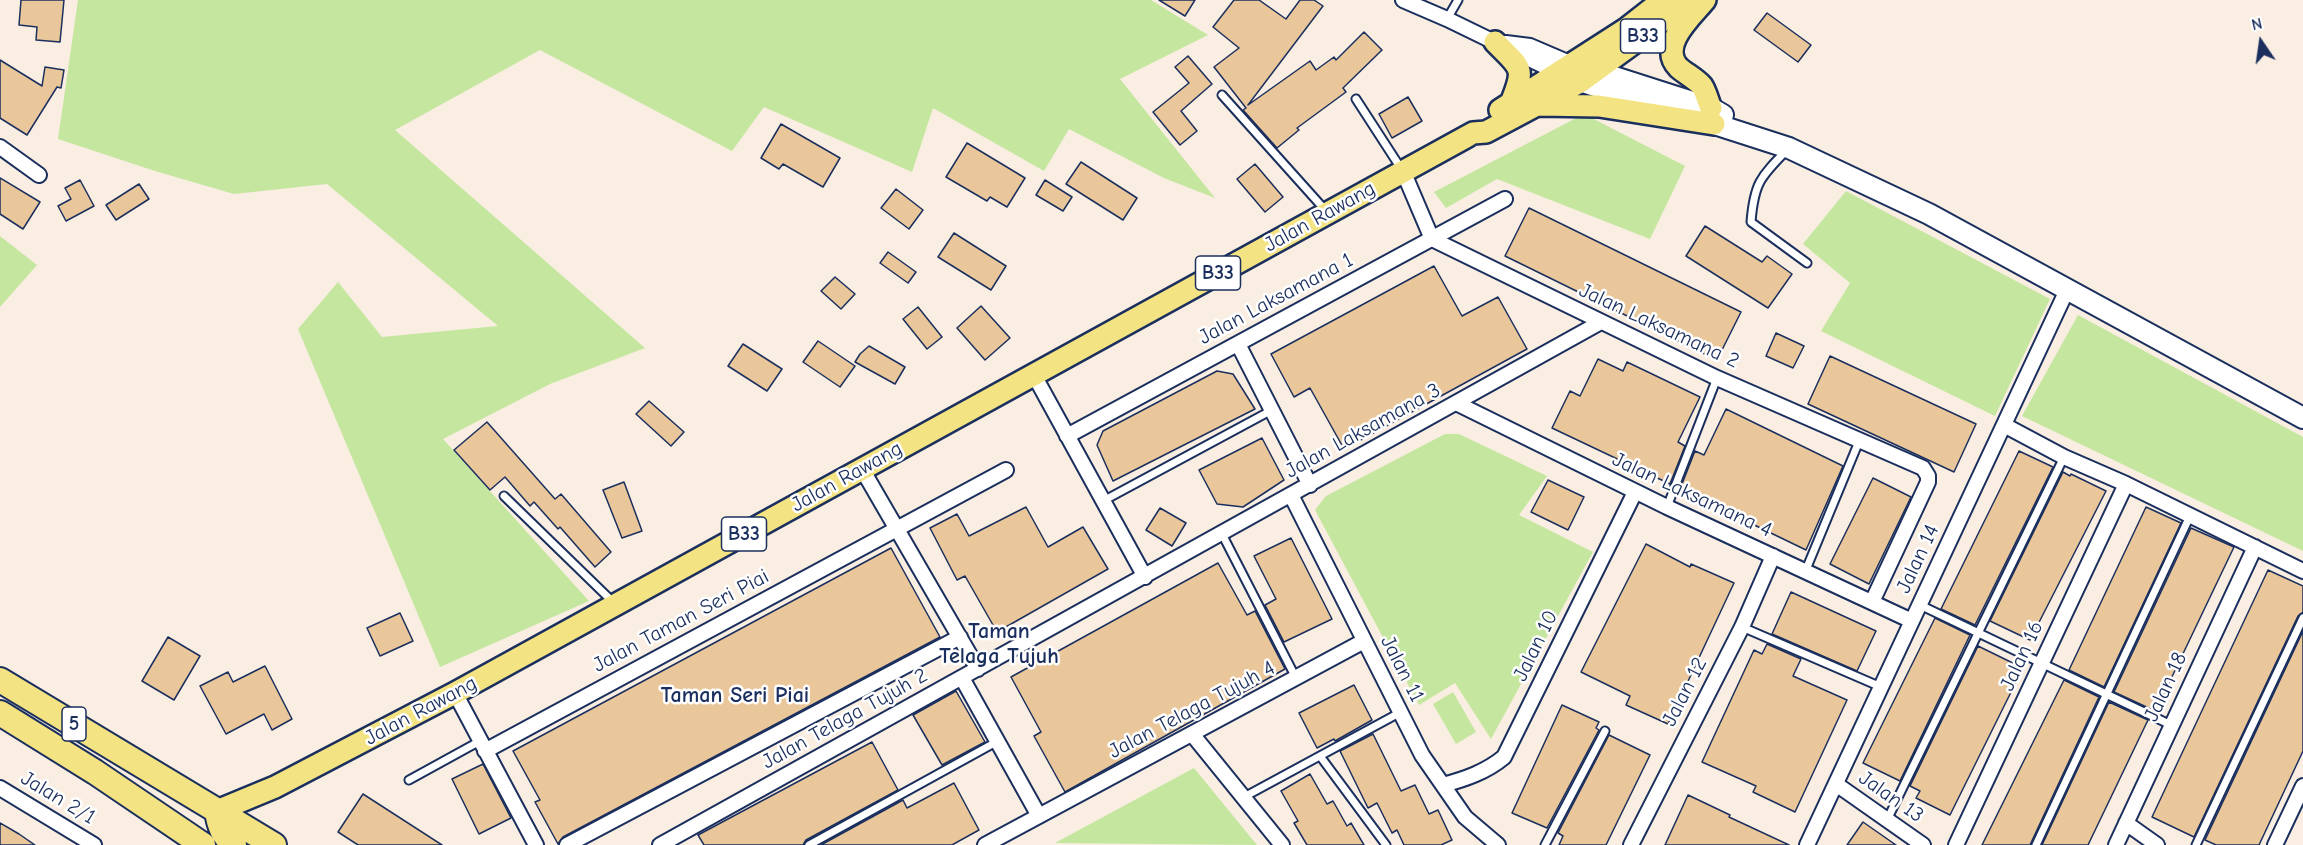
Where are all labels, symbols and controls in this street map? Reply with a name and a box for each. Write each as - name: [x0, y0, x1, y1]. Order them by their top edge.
- north arrow: [2231, 12, 2291, 72]
- text: N: [2250, 15, 2264, 34]
- road number: B33: [1620, 19, 1666, 53]
- street label: Jalan Rawang: [1260, 176, 1380, 258]
- street label: Jalan Laksamana 1: [1195, 248, 1357, 350]
- road number: B33: [1196, 256, 1240, 290]
- street label: Jalan Laksamana 2: [1575, 278, 1743, 374]
- street label: Jalan Laksamana 3: [1281, 378, 1445, 484]
- street label: Jalan Rawang: [787, 436, 907, 518]
- street label: Jalan Laksamana 4: [1608, 447, 1776, 543]
- road number: B33: [722, 517, 766, 551]
- street label: Jalan 14: [1891, 521, 1945, 597]
- street label: Jalan Taman Seri Piai: [589, 564, 773, 678]
- street label: Jalan 10: [1508, 607, 1564, 685]
- street label: Jalan 16: [1995, 617, 2049, 695]
- district label: Taman Telaga Tujuh: [939, 619, 1059, 670]
- street label: Jalan 11: [1375, 632, 1429, 706]
- street label: Jalan 18: [2139, 648, 2193, 726]
- street label: Jalan 12: [1657, 653, 1713, 731]
- street label: Jalan Telaga Tujuh 4: [1105, 656, 1279, 764]
- street label: Jalan Telaga Tujuh 2: [758, 663, 932, 775]
- street label: Jalan Rawang: [361, 671, 481, 751]
- district label: Taman Seri Piai: [661, 683, 809, 709]
- road number: 5: [62, 707, 86, 741]
- street label: Jalan 2/1: [16, 766, 100, 830]
- street label: Jalan 13: [1854, 766, 1928, 828]

